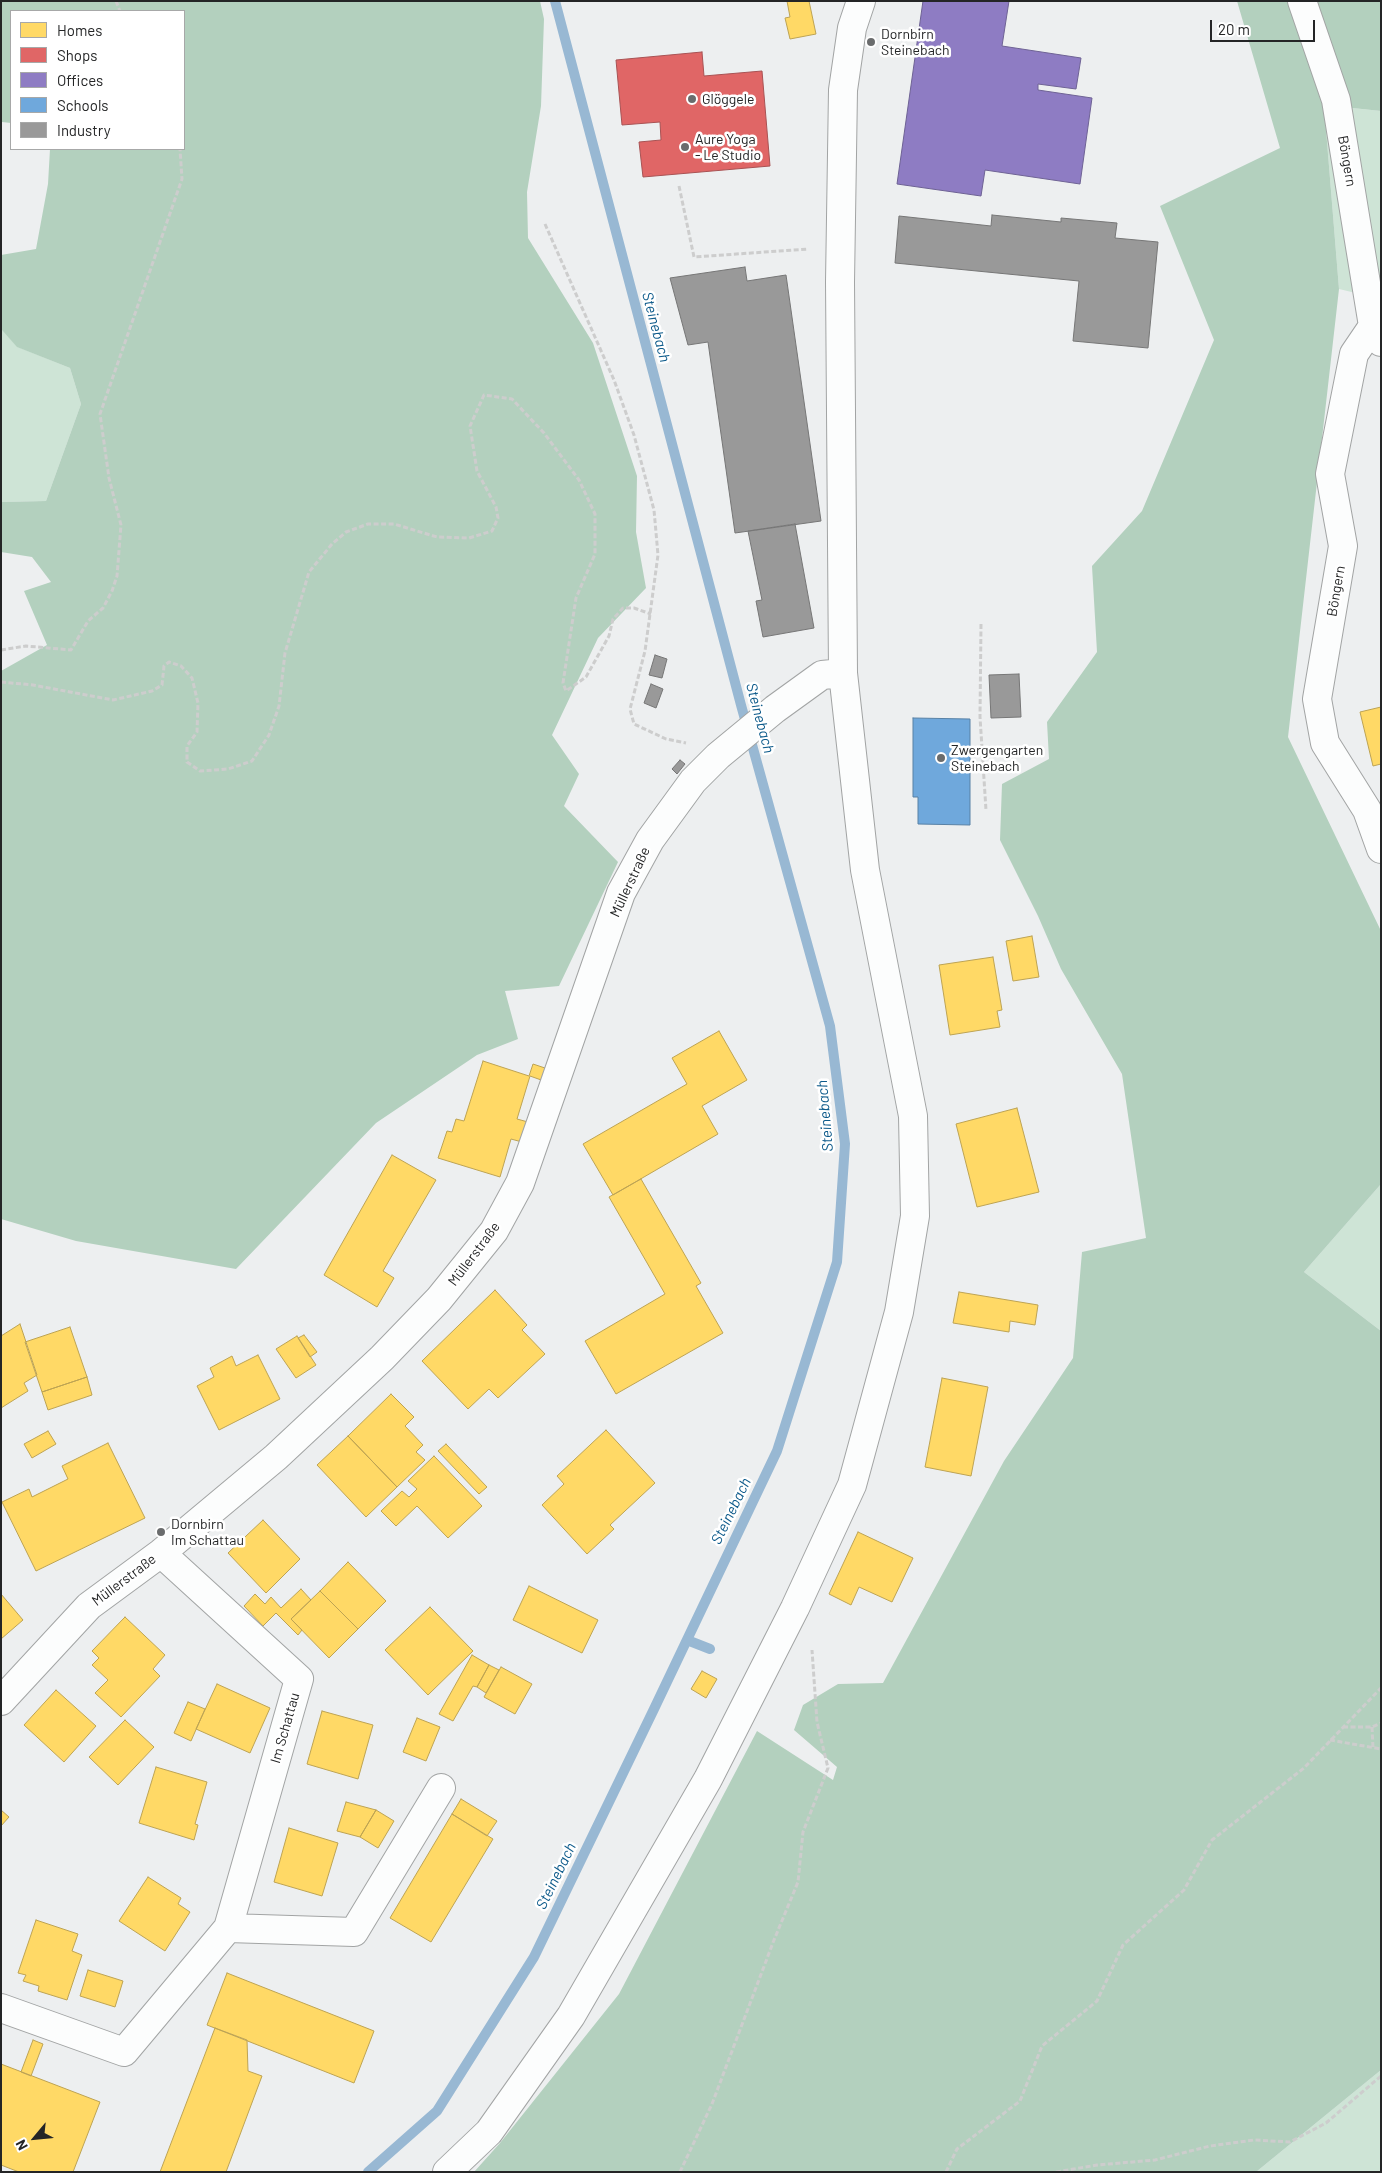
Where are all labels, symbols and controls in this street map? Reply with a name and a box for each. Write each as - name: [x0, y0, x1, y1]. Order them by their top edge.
- legend: [10, 10, 185, 150]
- scale bar: [1212, 10, 1317, 42]
- text: 20 m: [1218, 20, 1250, 38]
- text: Homes: [57, 21, 102, 39]
- place label: Dornbirn Steinebach: [881, 26, 950, 58]
- marker: Dornbirn Steinebach: [865, 36, 877, 48]
- text: Shops: [57, 46, 97, 64]
- text: Offices: [57, 71, 103, 89]
- place label: Glöggele: [702, 91, 754, 107]
- marker: Glöggele: [686, 93, 698, 105]
- text: Schools: [57, 96, 109, 114]
- text: Industry: [57, 121, 111, 139]
- place label: Aure Yoga - Le Studio: [695, 131, 761, 164]
- street label: Böngern: [1334, 134, 1360, 188]
- marker: Aure Yoga - Le Studio: [679, 141, 691, 153]
- water label: Steinebach: [638, 290, 674, 364]
- street label: Böngern: [1323, 564, 1349, 618]
- water label: Steinebach: [742, 681, 778, 755]
- place label: Zwergengarten Steinebach: [951, 742, 1043, 774]
- marker: Zwergengarten Steinebach: [935, 752, 947, 764]
- street label: Müllerstraße: [606, 844, 654, 920]
- water label: Steinebach: [813, 1079, 837, 1153]
- street label: Müllerstraße: [444, 1219, 504, 1289]
- water label: Steinebach: [707, 1475, 755, 1547]
- place label: Dornbirn Im Schattau: [171, 1516, 244, 1548]
- marker: Dornbirn Im Schattau: [155, 1526, 167, 1538]
- street label: Müllerstraße: [89, 1550, 159, 1610]
- street label: Im Schattau: [267, 1691, 303, 1765]
- water label: Steinebach: [532, 1840, 580, 1912]
- north arrow: [10, 2113, 60, 2163]
- text: N: [12, 2137, 31, 2153]

